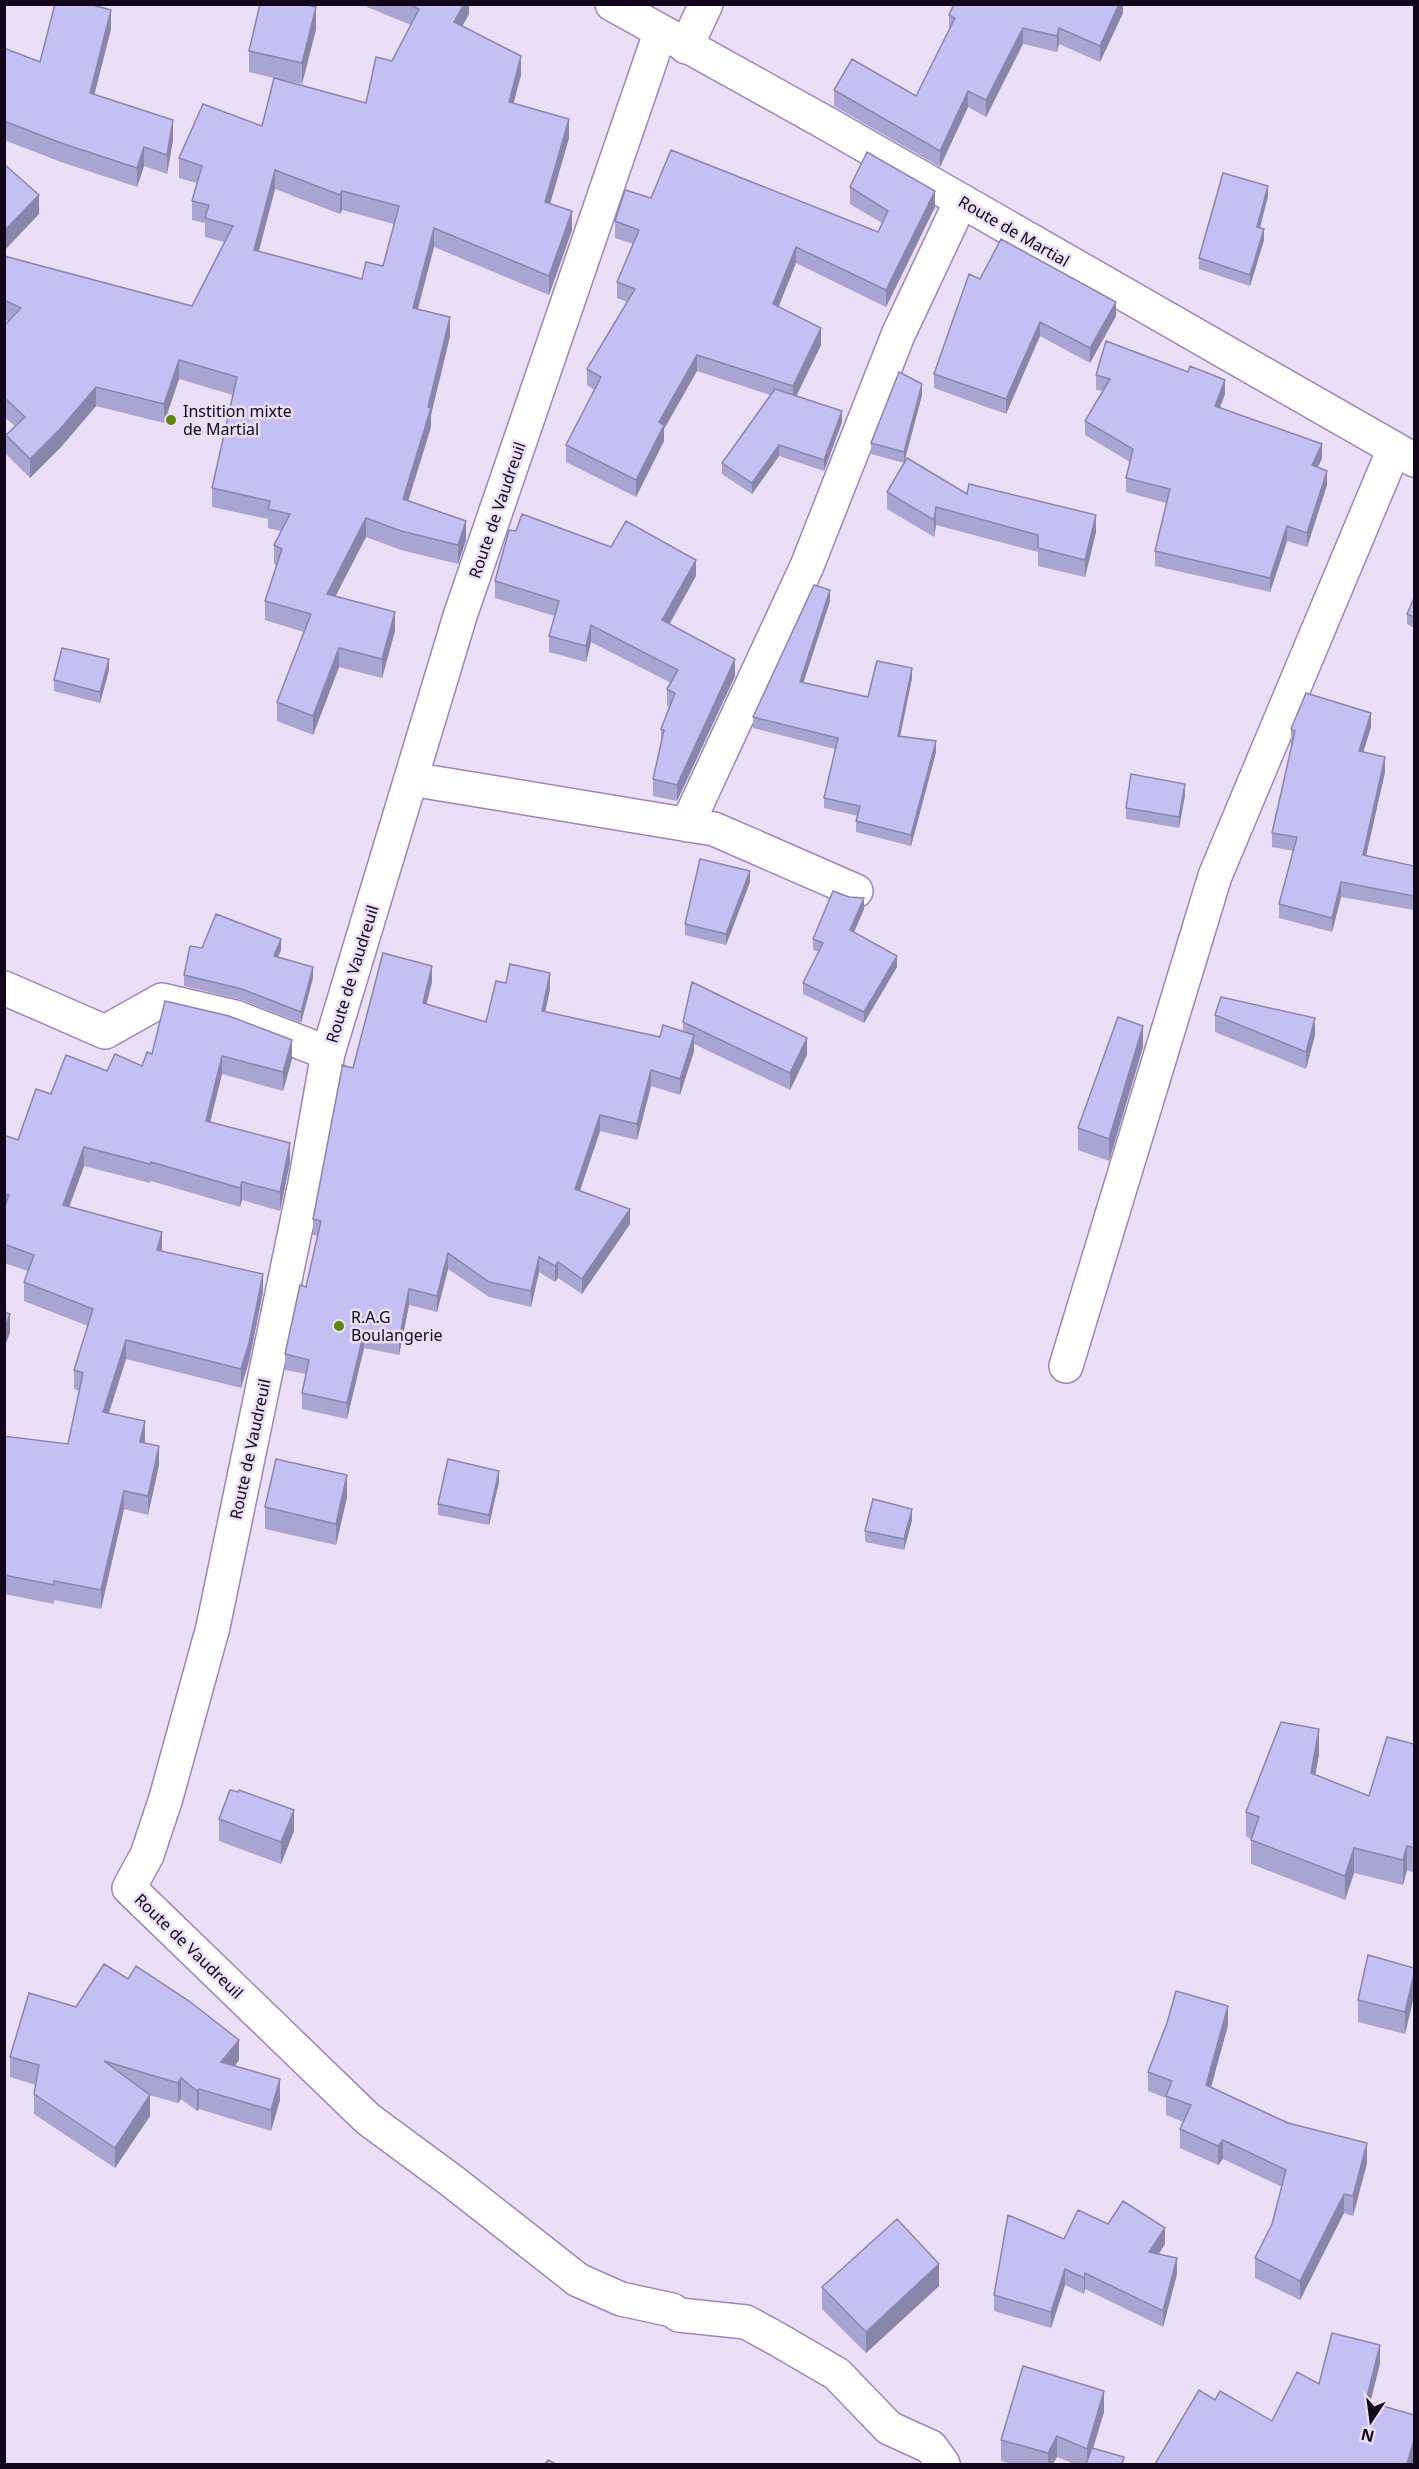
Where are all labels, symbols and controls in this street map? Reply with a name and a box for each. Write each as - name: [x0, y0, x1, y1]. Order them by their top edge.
- street label: Route de Martial: [955, 190, 1073, 272]
- place label: Instition mixte de Martial: [183, 400, 292, 440]
- marker: Instition mixte de Martial: [164, 413, 178, 427]
- street label: Route de Vaudreuil: [463, 439, 531, 581]
- street label: Route de Vaudreuil: [321, 902, 383, 1046]
- place label: R.A.G Boulangerie: [351, 1306, 443, 1346]
- marker: R.A.G Boulangerie: [332, 1319, 346, 1333]
- street label: Route de Vaudreuil: [224, 1377, 276, 1521]
- street label: Route de Vaudreuil: [130, 1888, 248, 2004]
- north arrow: [1341, 2391, 1401, 2451]
- text: N: [1359, 2423, 1376, 2448]

